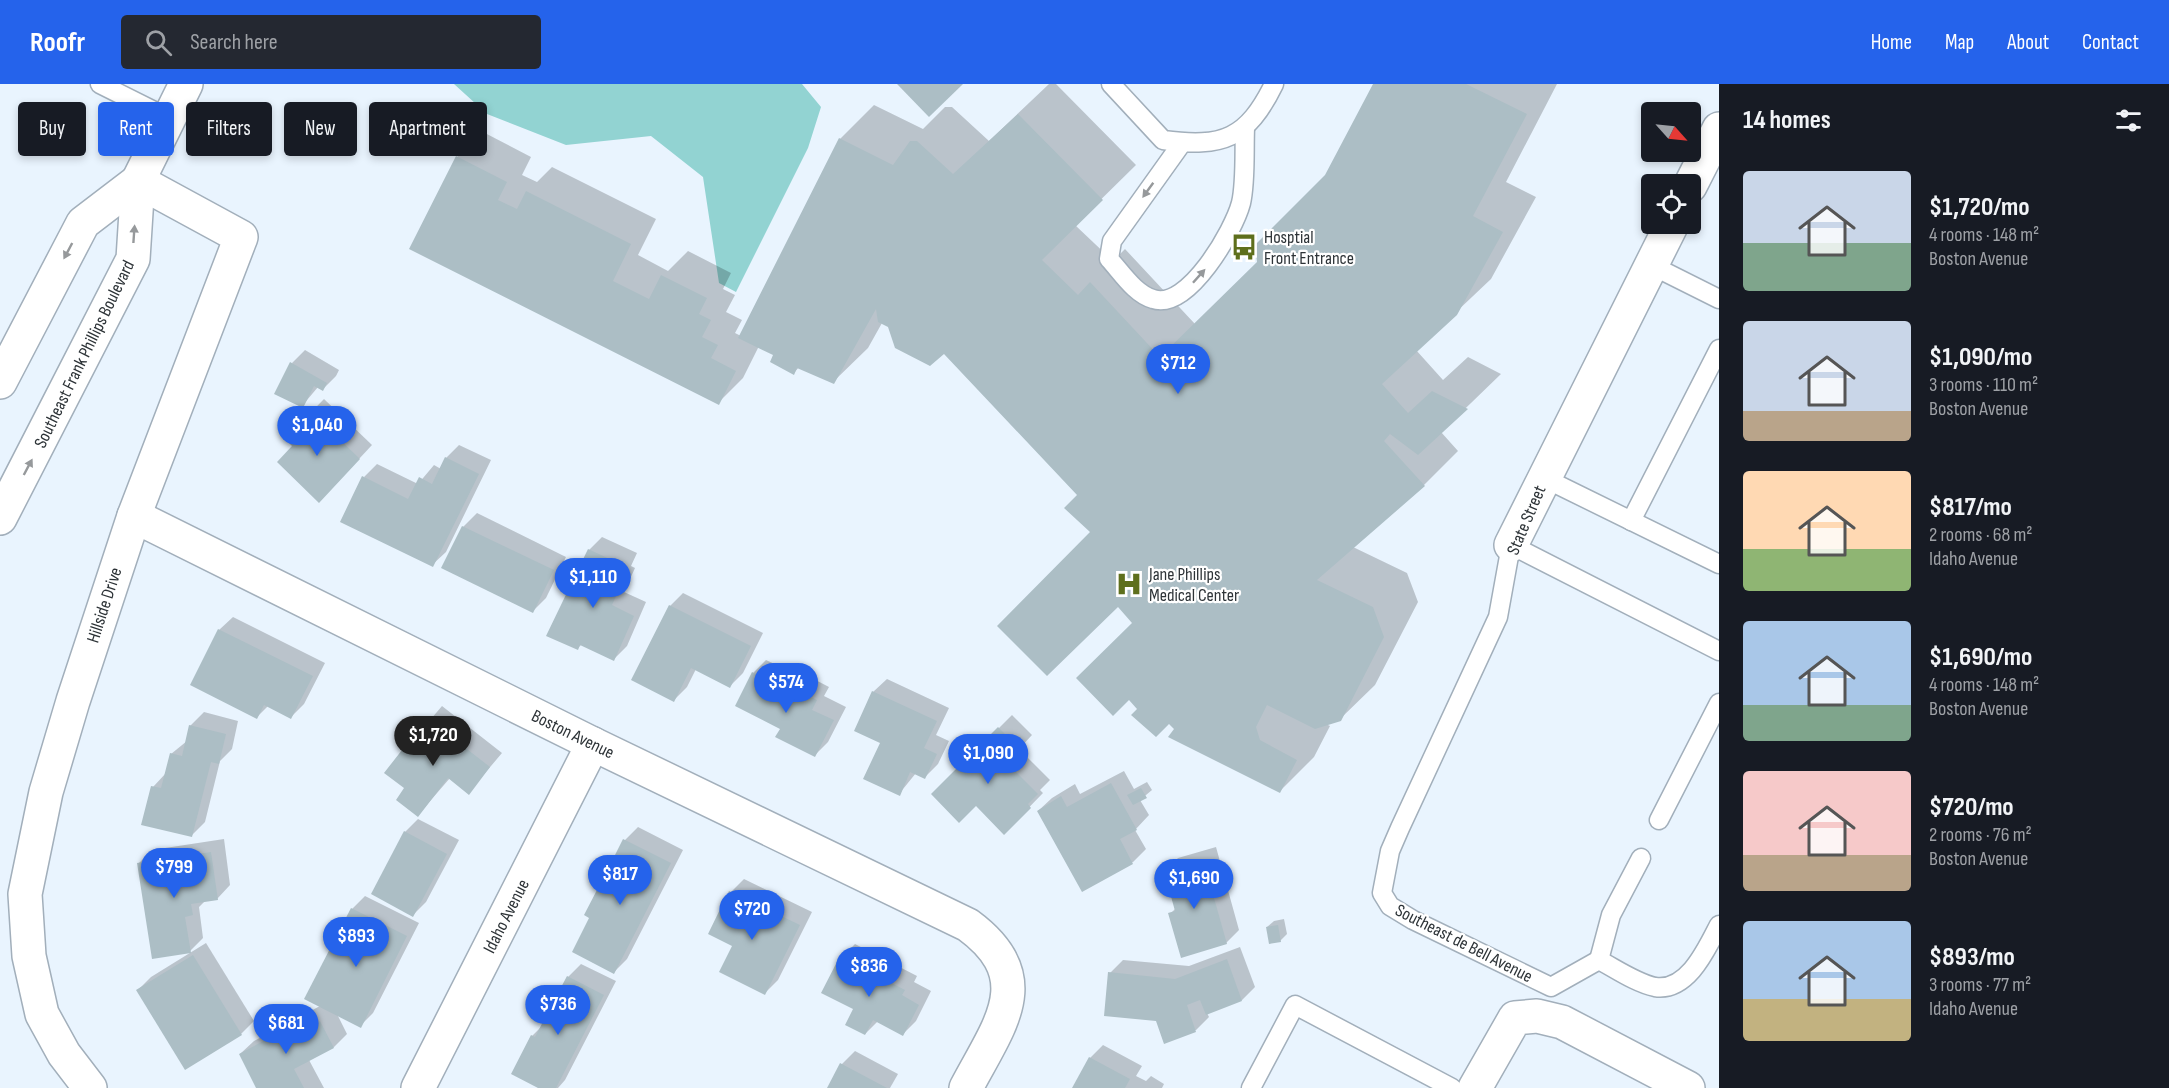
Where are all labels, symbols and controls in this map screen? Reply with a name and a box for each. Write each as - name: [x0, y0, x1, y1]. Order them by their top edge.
- search box: [121, 15, 541, 69]
- text: Roofr: [30, 26, 85, 59]
- icon: search: [142, 26, 175, 59]
- text: Search here: [190, 29, 278, 56]
- text: Home: [1871, 30, 1912, 55]
- text: Map: [1945, 30, 1974, 55]
- text: About: [2007, 30, 2049, 55]
- text: Contact: [2082, 30, 2139, 55]
- chip: Buy: [18, 102, 86, 156]
- chip: Rent: [98, 102, 174, 156]
- chip: Filters: [186, 102, 272, 156]
- chip: New: [284, 102, 357, 156]
- chip: Apartment: [369, 102, 487, 156]
- north arrow: [1641, 102, 1701, 162]
- map controls: [1641, 102, 1701, 234]
- icon: filters: [2112, 104, 2145, 137]
- text: 14 homes: [1743, 105, 1831, 136]
- button: locate: [1641, 174, 1701, 234]
- one-way arrow: [1142, 182, 1154, 198]
- text: $1,720/mo: [1929, 192, 2030, 223]
- icon: home: [1791, 195, 1863, 267]
- text: 4 rooms · 148 m²: [1929, 223, 2039, 247]
- one-way arrow: [130, 224, 139, 243]
- place label: Hosptial Front Entrance: [1264, 227, 1354, 269]
- bus stop icon: Hosptial Front Entrance: [1229, 232, 1259, 262]
- one-way arrow: [64, 243, 73, 260]
- text: Boston Avenue: [1929, 247, 2028, 271]
- street label: Southeast Frank Phillips Boulevard: [30, 257, 139, 452]
- one-way arrow: [1192, 269, 1205, 284]
- text: $1,090/mo: [1929, 342, 2032, 373]
- pin: $712: [1142, 344, 1214, 395]
- icon: home: [1791, 345, 1863, 417]
- text: $712: [1160, 351, 1196, 375]
- text: 3 rooms · 110 m²: [1929, 373, 2038, 397]
- text: Boston Avenue: [1929, 397, 2028, 421]
- pin: $1,040: [268, 406, 366, 457]
- text: $1,040: [291, 413, 343, 437]
- one-way arrow: [23, 458, 33, 475]
- street label: State Street: [1502, 482, 1551, 558]
- text: $817/mo: [1929, 492, 2012, 523]
- icon: home: [1791, 495, 1863, 567]
- text: 2 rooms · 68 m²: [1929, 523, 2033, 547]
- text: Idaho Avenue: [1929, 547, 2018, 571]
- pin: $1,110: [544, 558, 642, 609]
- place label: Jane Phillips Medical Center: [1148, 564, 1239, 606]
- street label: Hillside Drive: [82, 565, 127, 646]
- text: $1,110: [569, 565, 617, 589]
- hospital icon: Jane Phillips Medical Center: [1114, 569, 1144, 599]
- text: $1,690/mo: [1929, 642, 2032, 673]
- icon: home: [1791, 645, 1863, 717]
- pin: $574: [750, 663, 822, 714]
- text: $574: [768, 670, 804, 694]
- text: 4 rooms · 148 m²: [1929, 673, 2039, 697]
- text: Boston Avenue: [1929, 697, 2028, 721]
- street label: Boston Avenue: [528, 705, 618, 763]
- pin: $1,720: [384, 716, 482, 767]
- text: $1,720: [408, 723, 458, 747]
- pin: $1,090: [939, 734, 1037, 785]
- text: $1,090: [962, 741, 1014, 765]
- text: $720/mo: [1929, 792, 2014, 823]
- icon: home: [1791, 795, 1863, 867]
- text: 2 rooms · 76 m²: [1929, 823, 2032, 847]
- text: Boston Avenue: [1929, 847, 2028, 871]
- pin: $799: [138, 848, 210, 899]
- text: $799: [155, 855, 193, 879]
- pin: $817: [584, 855, 656, 906]
- pin: $1,690: [1145, 859, 1243, 910]
- text: $817: [602, 862, 638, 886]
- text: $1,690: [1168, 866, 1220, 890]
- street label: Idaho Avenue: [479, 876, 534, 957]
- pin: $720: [716, 890, 788, 941]
- text: $720: [733, 897, 771, 921]
- street label: Southeast de Bell Avenue: [1392, 900, 1536, 987]
- pin: $893: [320, 917, 392, 968]
- text: $893: [337, 924, 375, 948]
- text: $893/mo: [1929, 942, 2015, 973]
- icon: home: [1791, 945, 1863, 1017]
- pin: $836: [833, 947, 905, 998]
- text: $836: [850, 954, 888, 978]
- text: 3 rooms · 77 m²: [1929, 973, 2031, 997]
- pin: $736: [522, 985, 594, 1036]
- text: $736: [539, 992, 577, 1016]
- text: Idaho Avenue: [1929, 997, 2018, 1021]
- pin: $681: [250, 1004, 322, 1055]
- text: $681: [268, 1011, 304, 1035]

